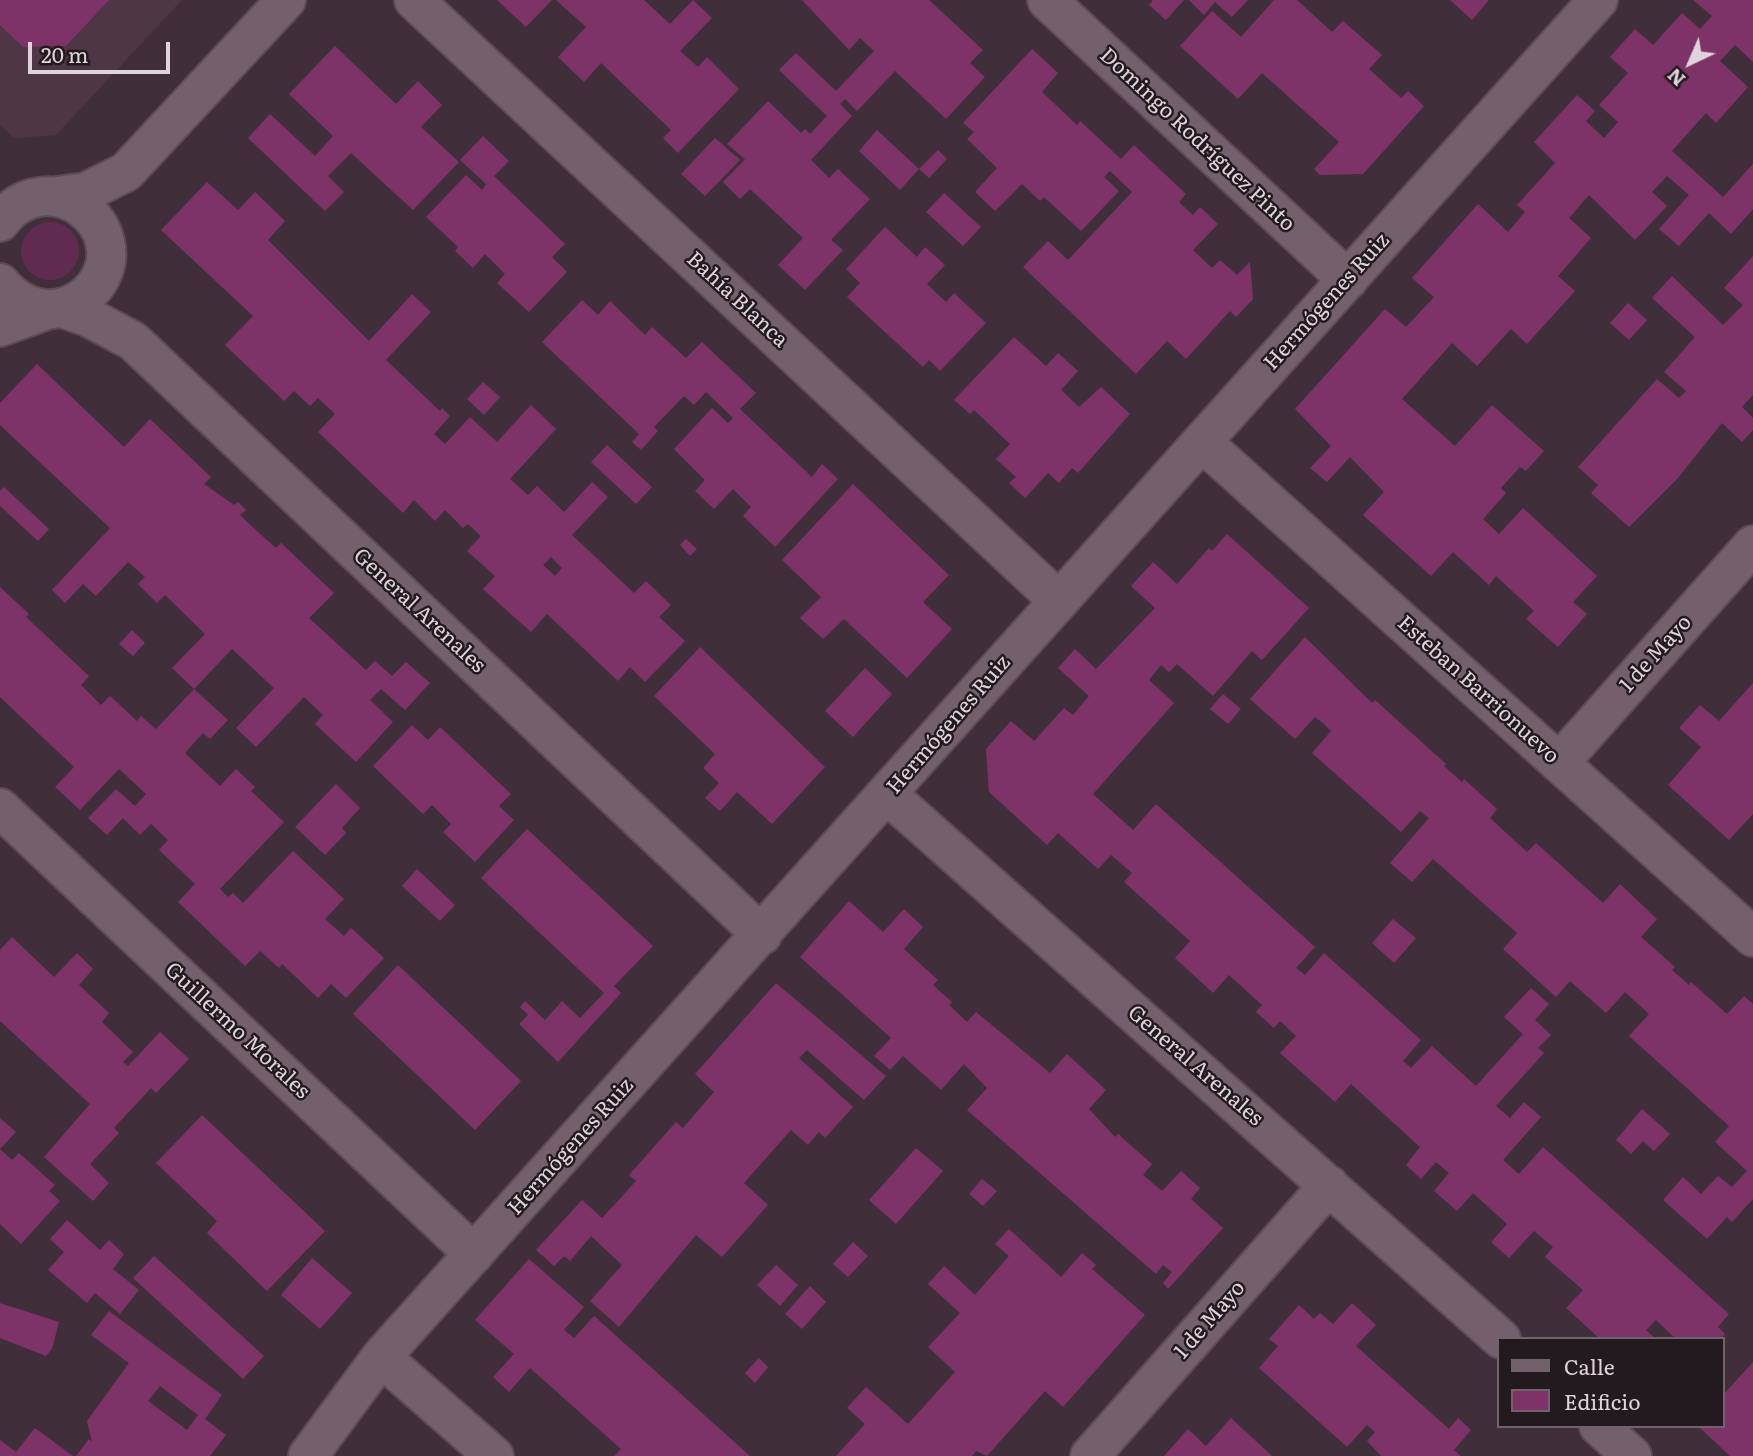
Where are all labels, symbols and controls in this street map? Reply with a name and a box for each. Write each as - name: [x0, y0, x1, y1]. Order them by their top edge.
- scale bar: [32, 28, 173, 72]
- north arrow: [1655, 28, 1725, 98]
- text: 20 m: [41, 38, 88, 69]
- street label: Domingo Rodríguez Pinto: [1094, 43, 1300, 237]
- text: N: [1660, 62, 1691, 94]
- street label: Hermógenes Ruiz: [1259, 228, 1395, 376]
- street label: Bahía Blanca: [681, 247, 793, 353]
- street label: General Arenales: [348, 543, 490, 679]
- street label: 1 de Mayo: [1615, 610, 1697, 698]
- street label: Esteban Barrionuevo: [1392, 611, 1564, 769]
- street label: Hermógenes Ruiz: [882, 651, 1016, 799]
- street label: Guillermo Morales: [160, 958, 314, 1104]
- street label: General Arenales: [1122, 1000, 1268, 1132]
- street label: Hermógenes Ruiz: [503, 1073, 639, 1221]
- street label: 1 de Mayo: [1169, 1276, 1251, 1364]
- legend: [1498, 1337, 1725, 1428]
- text: Calle: [1564, 1350, 1615, 1381]
- text: Edificio: [1564, 1385, 1640, 1416]

